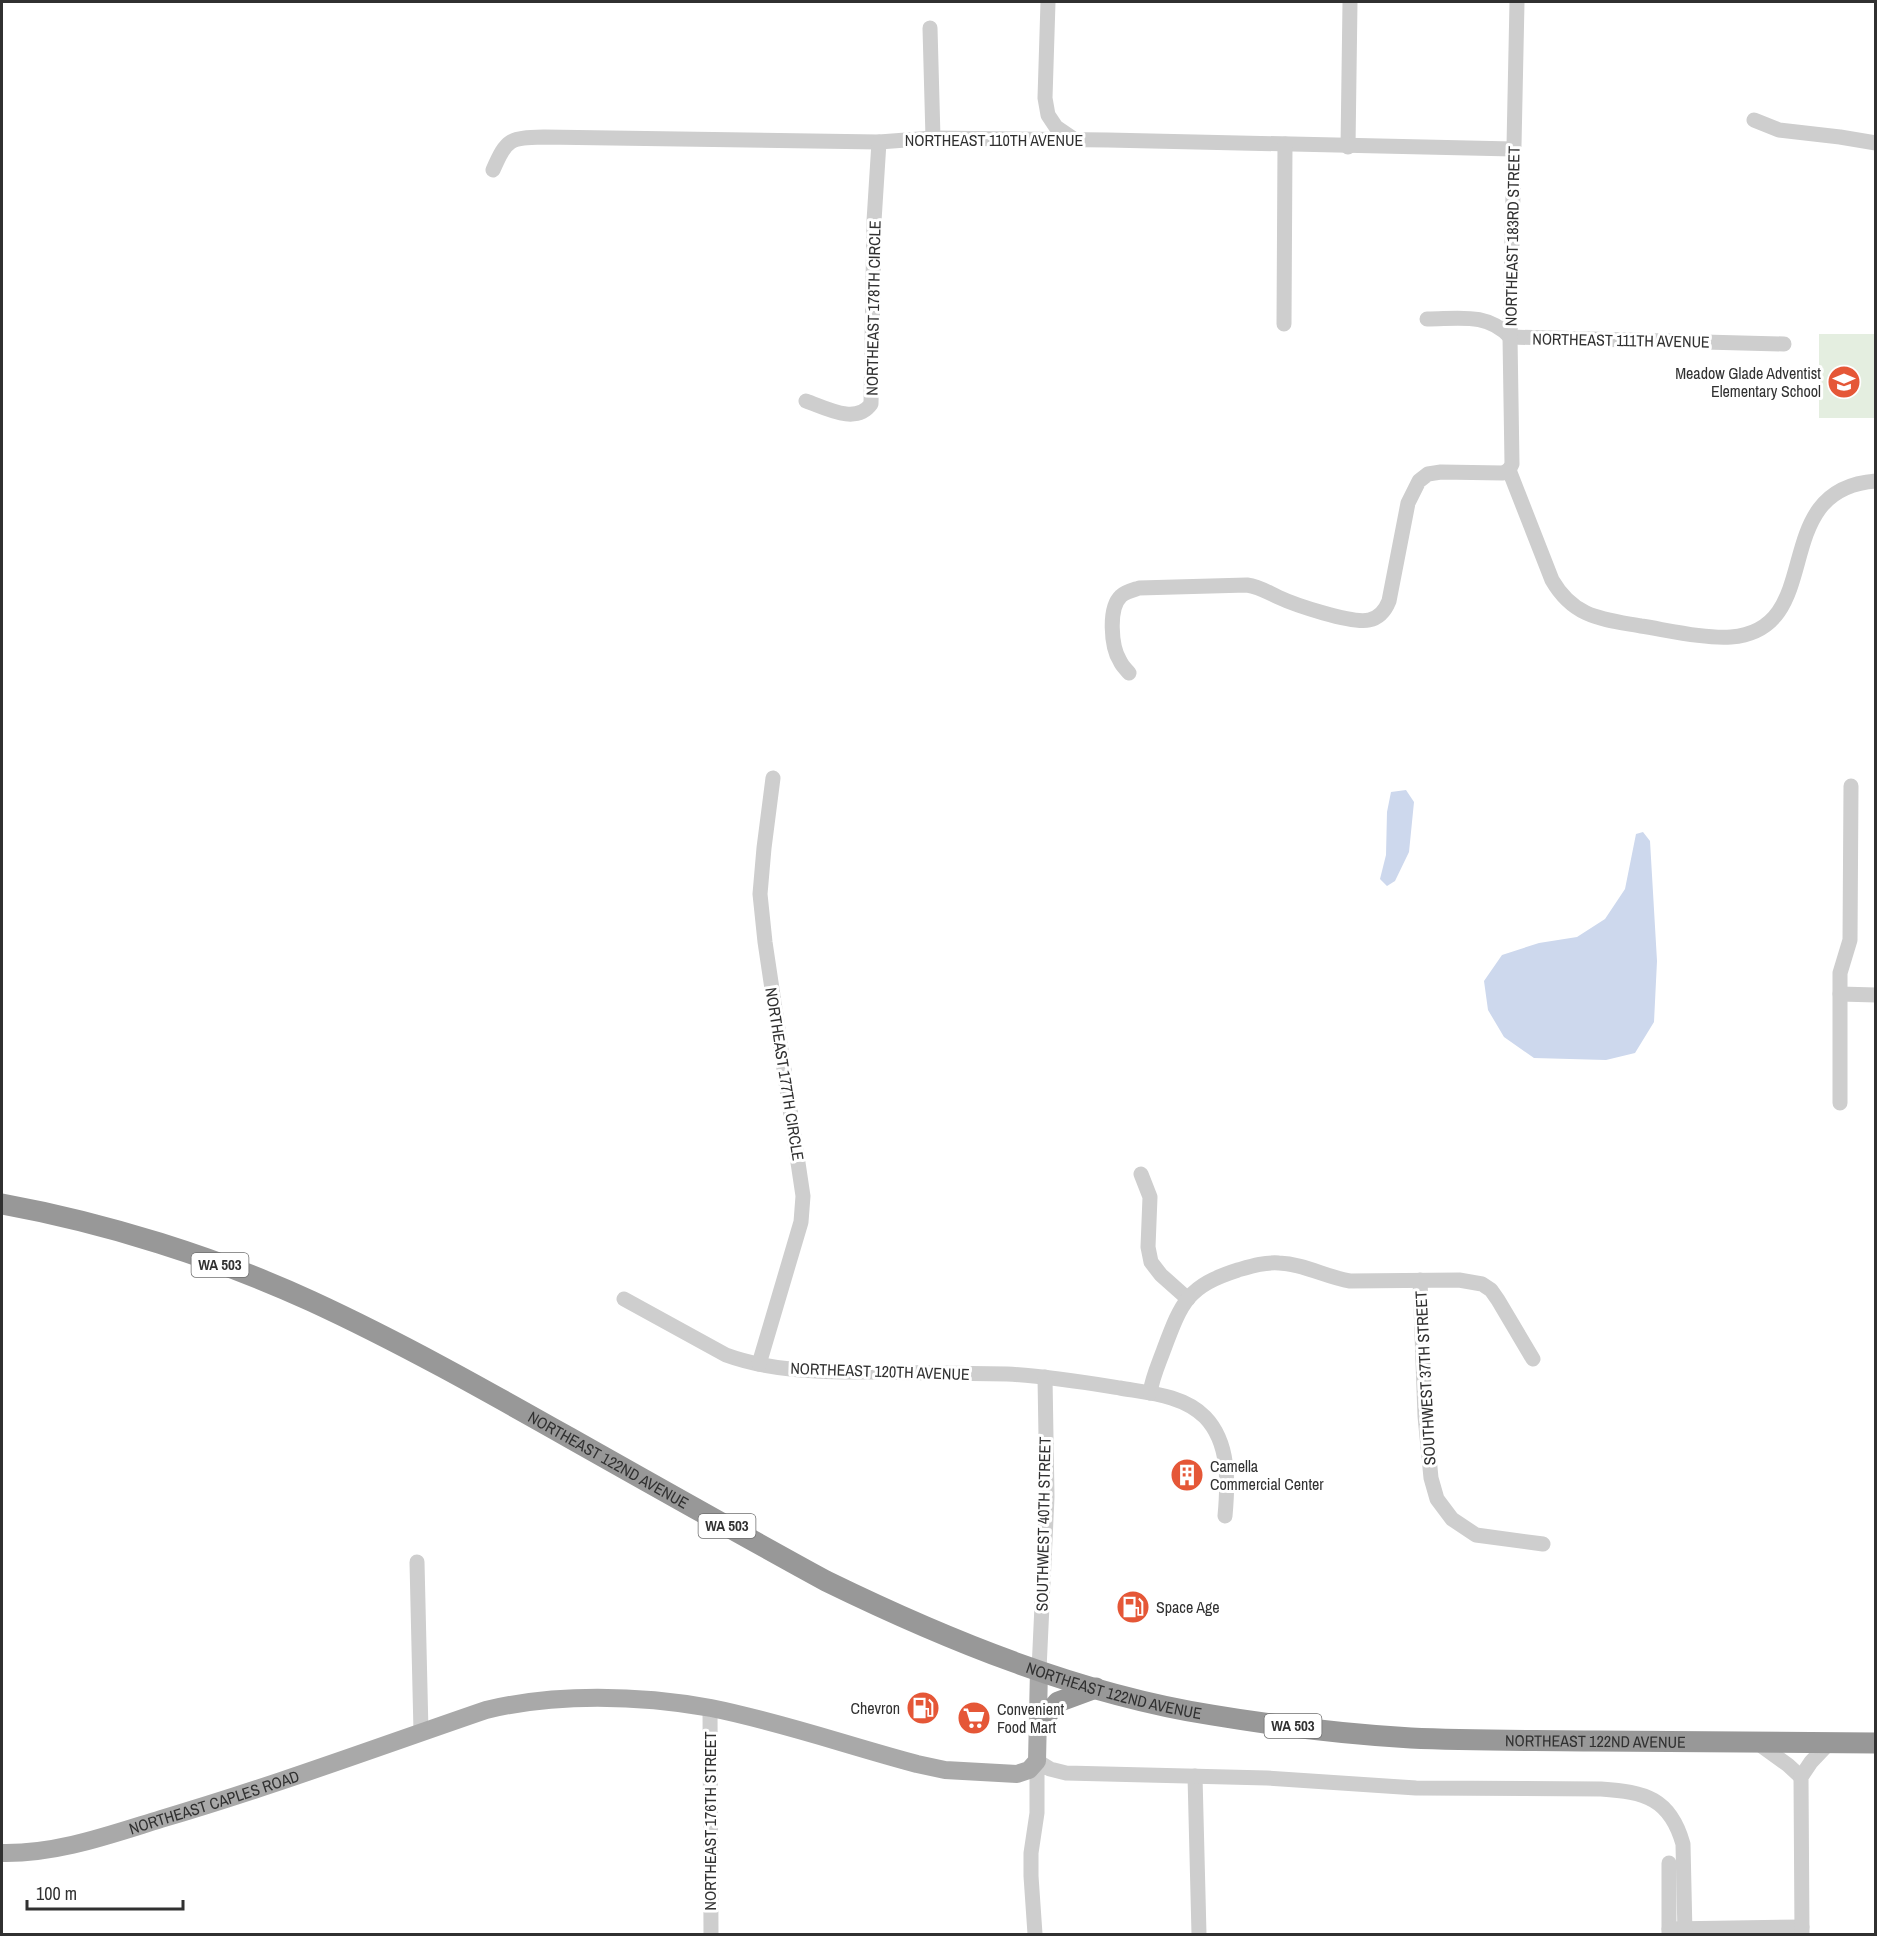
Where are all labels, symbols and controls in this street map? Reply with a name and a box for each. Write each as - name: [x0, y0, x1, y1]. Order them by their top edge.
- street label: NORTHEAST 110TH AVENUE: [905, 129, 1083, 151]
- street label: NORTHEAST 183RD STREET: [1499, 146, 1525, 326]
- street label: NORTHEAST 178TH CIRCLE: [860, 220, 886, 396]
- street label: NORTHEAST 111TH AVENUE: [1532, 327, 1710, 353]
- place label: Meadow Glade Adventist Elementary School: [1675, 362, 1821, 402]
- school or university icon: Meadow Glade Adventist Elementary School: [1826, 364, 1862, 400]
- street label: NORTHEAST 177TH CIRCLE: [760, 986, 810, 1162]
- road number: WA 503: [192, 1253, 248, 1277]
- street label: SOUTHWEST 37TH STREET: [1409, 1290, 1441, 1466]
- street label: NORTHEAST 120TH AVENUE: [790, 1357, 970, 1385]
- street label: NORTHEAST 122ND AVENUE: [524, 1406, 693, 1514]
- street label: SOUTHWEST 40TH STREET: [1030, 1436, 1056, 1612]
- place label: Camella Commercial Center: [1210, 1455, 1324, 1495]
- building icon: Camella Commercial Center: [1169, 1457, 1205, 1493]
- road number: WA 503: [698, 1514, 756, 1538]
- fuel station icon: Space Age: [1115, 1589, 1151, 1625]
- place label: Space Age: [1156, 1596, 1219, 1618]
- street label: NORTHEAST 122ND AVENUE: [1023, 1656, 1204, 1724]
- fuel station icon: Chevron: [905, 1690, 941, 1726]
- place label: Chevron: [850, 1697, 900, 1719]
- place label: Convenient Food Mart: [997, 1698, 1064, 1738]
- supermarket icon: Convenient Food Mart: [956, 1700, 992, 1736]
- road number: WA 503: [1264, 1714, 1322, 1738]
- street label: NORTHEAST 122ND AVENUE: [1505, 1729, 1686, 1753]
- street label: NORTHEAST 176TH STREET: [699, 1732, 721, 1910]
- street label: NORTHEAST CAPLES ROAD: [126, 1765, 302, 1839]
- scale bar: [27, 1873, 183, 1911]
- text: 100 m: [36, 1881, 77, 1906]

